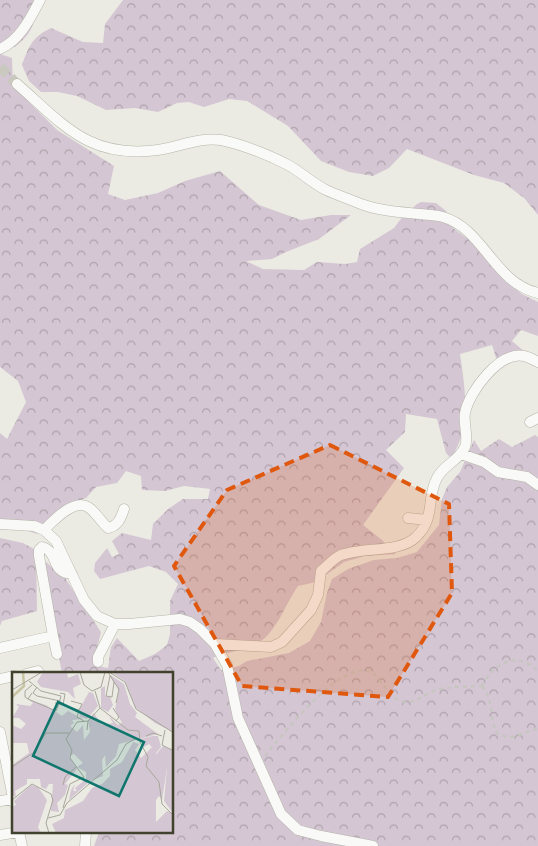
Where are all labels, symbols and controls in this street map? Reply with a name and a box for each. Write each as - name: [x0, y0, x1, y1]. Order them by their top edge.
- inset map: [12, 672, 174, 834]

